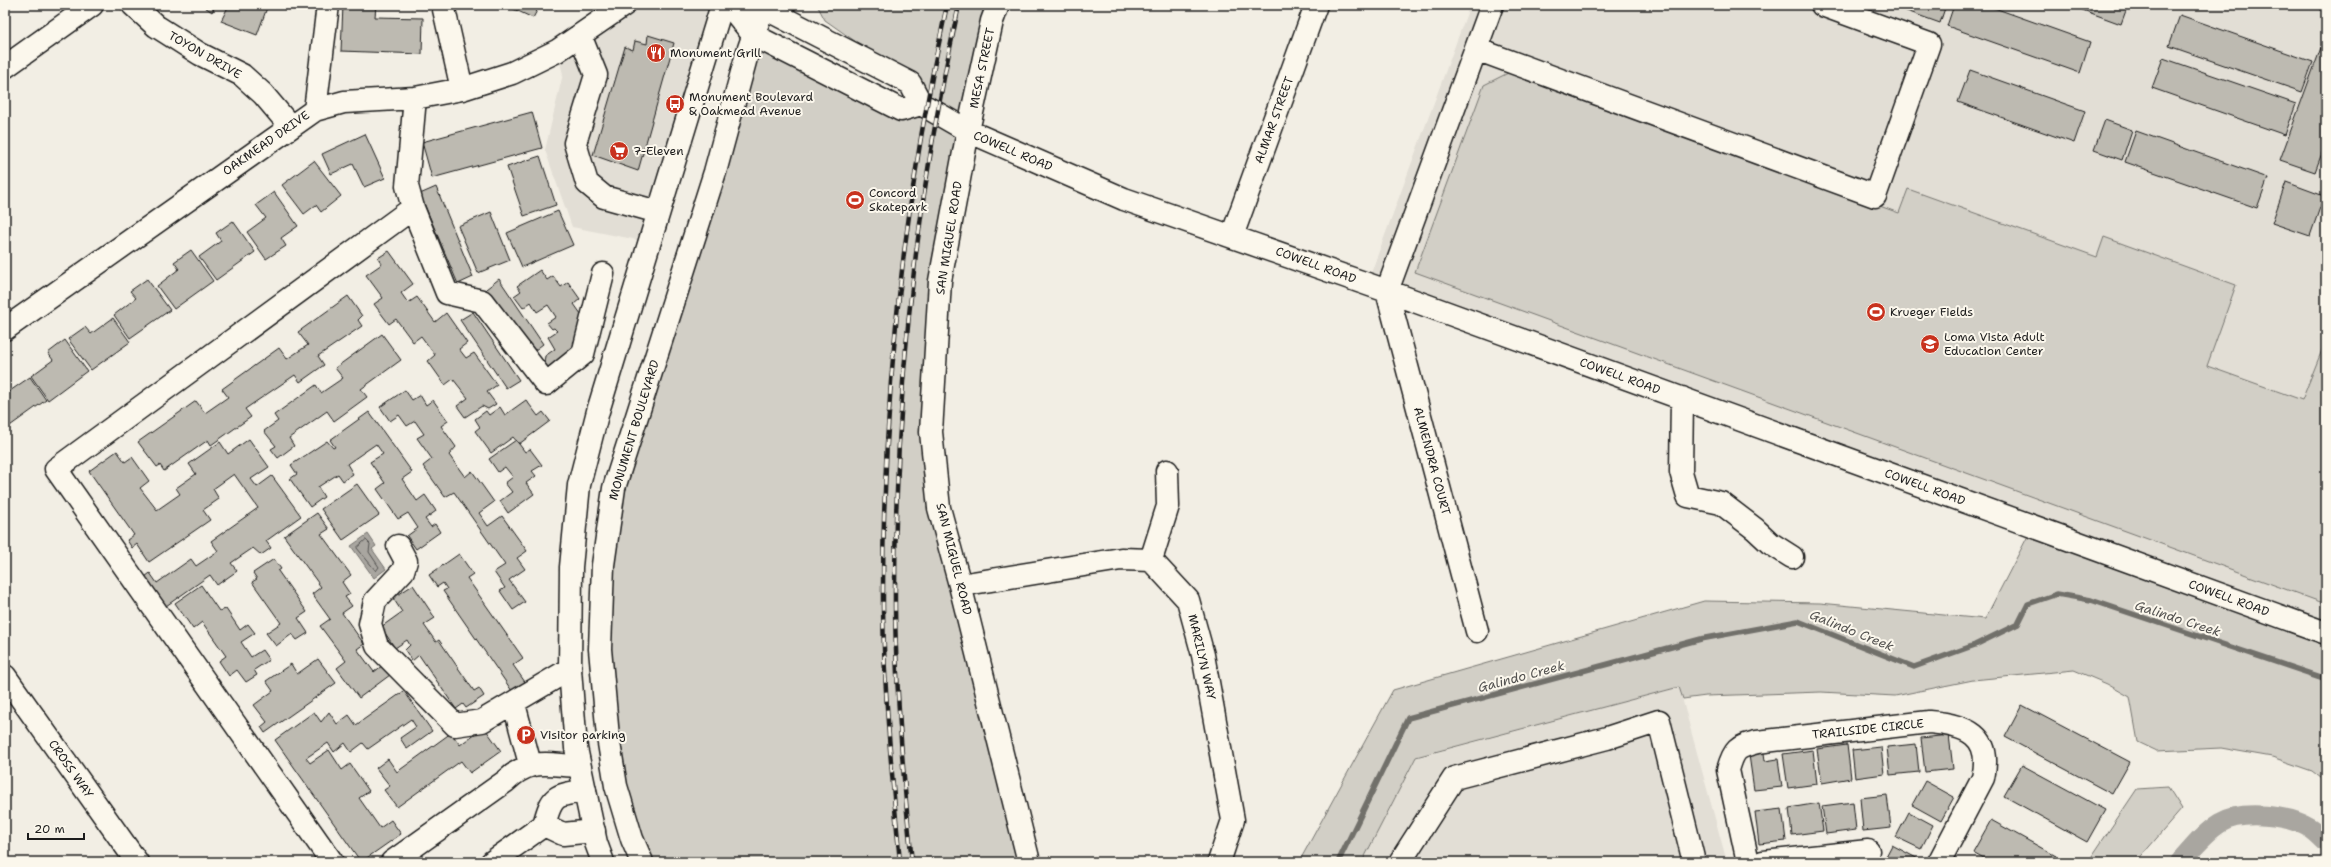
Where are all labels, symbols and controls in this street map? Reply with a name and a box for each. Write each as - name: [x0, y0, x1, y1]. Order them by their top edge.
- street label: MESA STREET: [966, 26, 998, 110]
- street label: TOYON DRIVE: [166, 28, 244, 82]
- restaurant icon: Monument Grill: [645, 42, 667, 64]
- place label: Monument Grill: [670, 45, 762, 61]
- street label: ALMAR STREET: [1251, 74, 1297, 166]
- place label: Monument Boulevard & Oakmead Avenue: [689, 89, 813, 119]
- bus stop icon: Monument Boulevard & Oakmead Avenue: [664, 93, 686, 115]
- street label: OAKMEAD DRIVE: [219, 107, 313, 179]
- street label: COWELL ROAD: [971, 127, 1055, 175]
- supermarket icon: 7-Eleven: [608, 140, 630, 162]
- place label: 7-Eleven: [633, 143, 684, 159]
- street label: SAN MIGUEL ROAD: [932, 180, 966, 296]
- place label: Concord Skatepark: [869, 185, 927, 215]
- sports icon: Concord Skatepark: [844, 189, 866, 211]
- street label: COWELL ROAD: [1274, 243, 1359, 287]
- sports icon: Krueger Fields: [1865, 301, 1887, 323]
- place label: Krueger Fields: [1890, 304, 1973, 320]
- place label: Loma Vista Adult Education Center: [1944, 329, 2045, 359]
- school or university icon: Loma Vista Adult Education Center: [1919, 333, 1941, 355]
- street label: COWELL ROAD: [1578, 354, 1663, 398]
- street label: MONUMENT BOULEVARD: [605, 358, 663, 502]
- street label: ALMENDRA COURT: [1410, 405, 1454, 517]
- street label: COWELL ROAD: [1883, 465, 1968, 509]
- street label: SAN MIGUEL ROAD: [932, 501, 976, 617]
- street label: COWELL ROAD: [2187, 576, 2272, 620]
- water label: Galindo Creek: [2133, 597, 2223, 641]
- water label: Galindo Creek: [1807, 606, 1897, 655]
- street label: MARILYN WAY: [1184, 612, 1220, 702]
- water label: Galindo Creek: [1476, 657, 1567, 696]
- street label: TRAILSIDE CIRCLE: [1811, 715, 1925, 743]
- parking icon: Visitor parking: [515, 724, 537, 746]
- place label: Visitor parking: [540, 727, 626, 743]
- street label: CROSS WAY: [45, 737, 97, 802]
- scale bar: [28, 815, 84, 841]
- text: 20 m: [34, 821, 65, 837]

